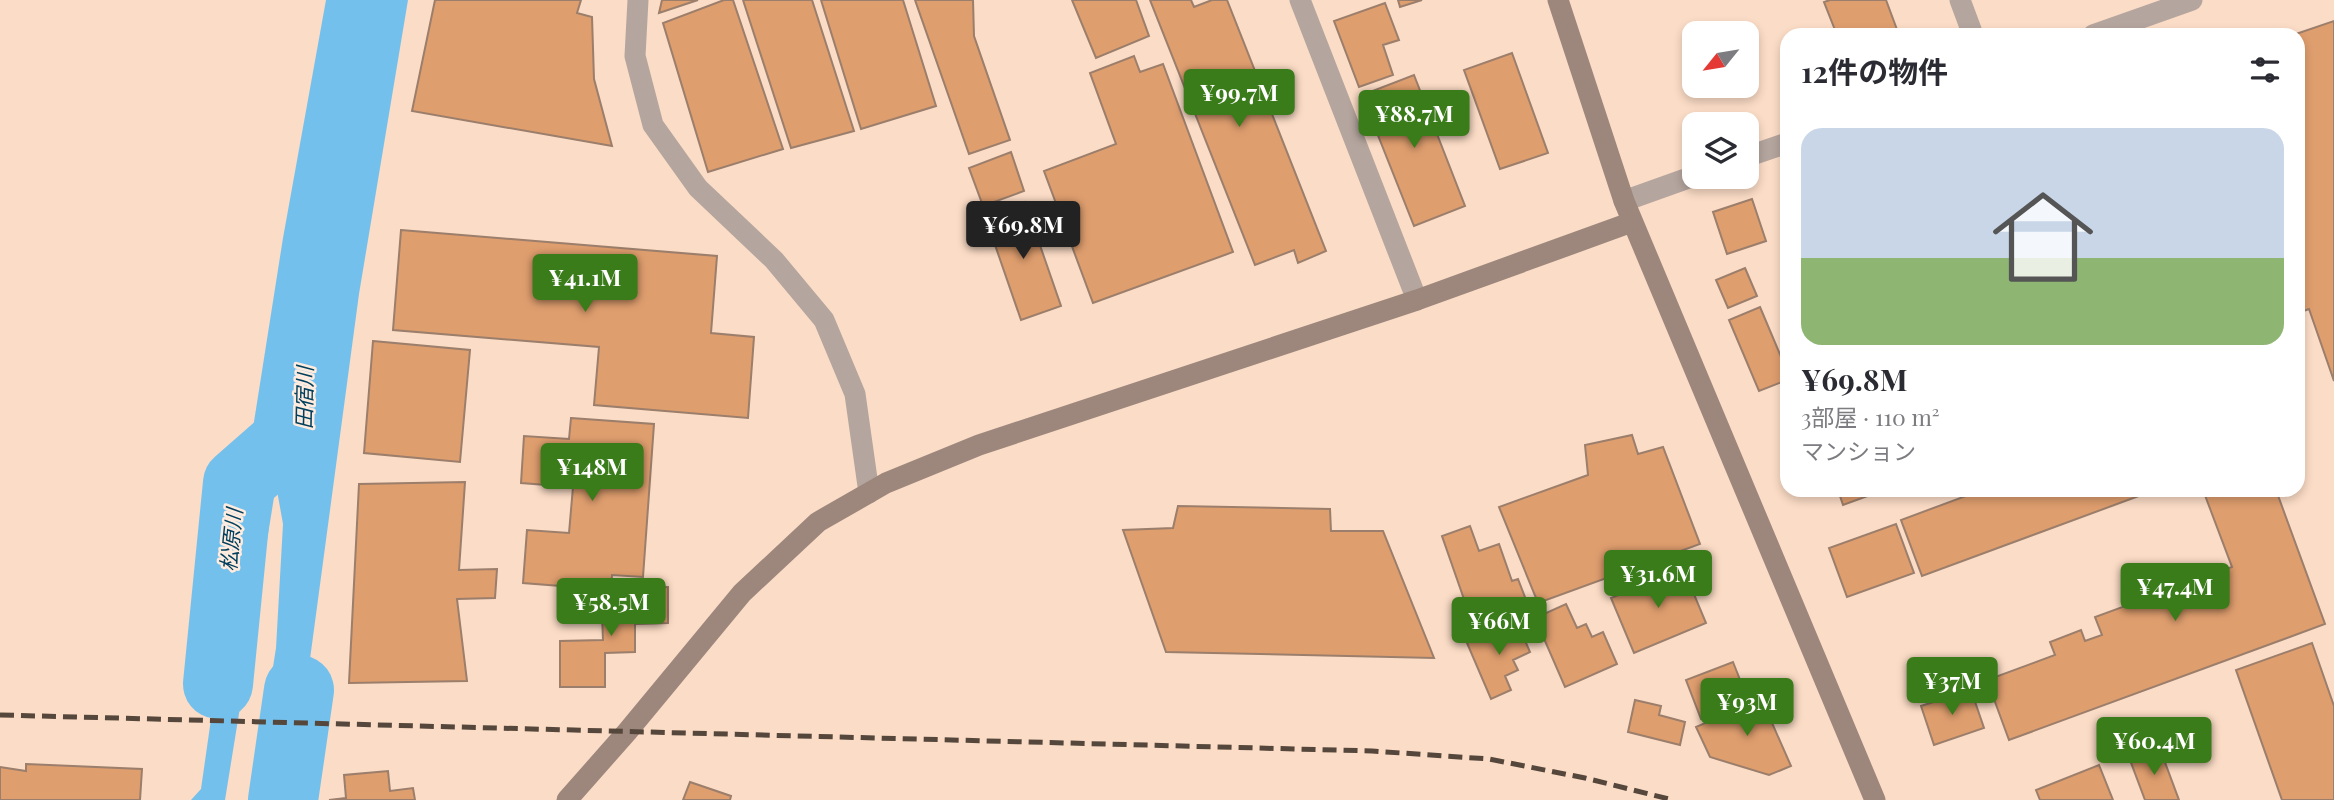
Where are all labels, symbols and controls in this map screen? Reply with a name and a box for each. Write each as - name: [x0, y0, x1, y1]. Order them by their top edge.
- north arrow: [1682, 21, 1759, 98]
- map controls: [1682, 21, 1759, 189]
- text: 12件の物件: [1801, 51, 1948, 91]
- icon: filters: [2246, 51, 2284, 89]
- pin: ¥99.7M: [1182, 69, 1296, 129]
- text: ¥99.7M: [1200, 76, 1278, 107]
- pin: ¥88.7M: [1357, 90, 1471, 150]
- text: ¥88.7M: [1375, 97, 1453, 128]
- button: layers: [1682, 112, 1759, 189]
- icon: home: [1980, 174, 2106, 300]
- pin: ¥69.8M: [966, 202, 1080, 261]
- text: ¥69.8M: [982, 208, 1064, 239]
- pin: ¥41.1M: [528, 254, 642, 314]
- text: ¥41.1M: [549, 261, 621, 292]
- text: ¥69.8M: [1801, 359, 1908, 399]
- water label: 田宿川: [288, 364, 318, 430]
- text: 3部屋 · 110 m²: [1801, 401, 1940, 432]
- text: マンション: [1801, 435, 1916, 466]
- pin: ¥148M: [543, 444, 641, 503]
- text: ¥148M: [557, 450, 627, 481]
- water label: 松原川: [213, 505, 247, 573]
- pin: ¥31.6M: [1601, 550, 1715, 610]
- text: ¥31.6M: [1620, 557, 1696, 588]
- pin: ¥47.4M: [2118, 564, 2232, 623]
- text: ¥47.4M: [2137, 570, 2213, 601]
- pin: ¥58.5M: [554, 578, 668, 638]
- text: ¥58.5M: [573, 585, 649, 616]
- pin: ¥66M: [1458, 598, 1540, 657]
- text: ¥66M: [1468, 604, 1530, 635]
- pin: ¥37M: [1911, 658, 1993, 717]
- text: ¥37M: [1923, 664, 1981, 695]
- pin: ¥93M: [1706, 678, 1788, 738]
- text: ¥93M: [1717, 685, 1777, 716]
- pin: ¥60.4M: [2097, 718, 2211, 777]
- text: ¥60.4M: [2112, 724, 2196, 755]

